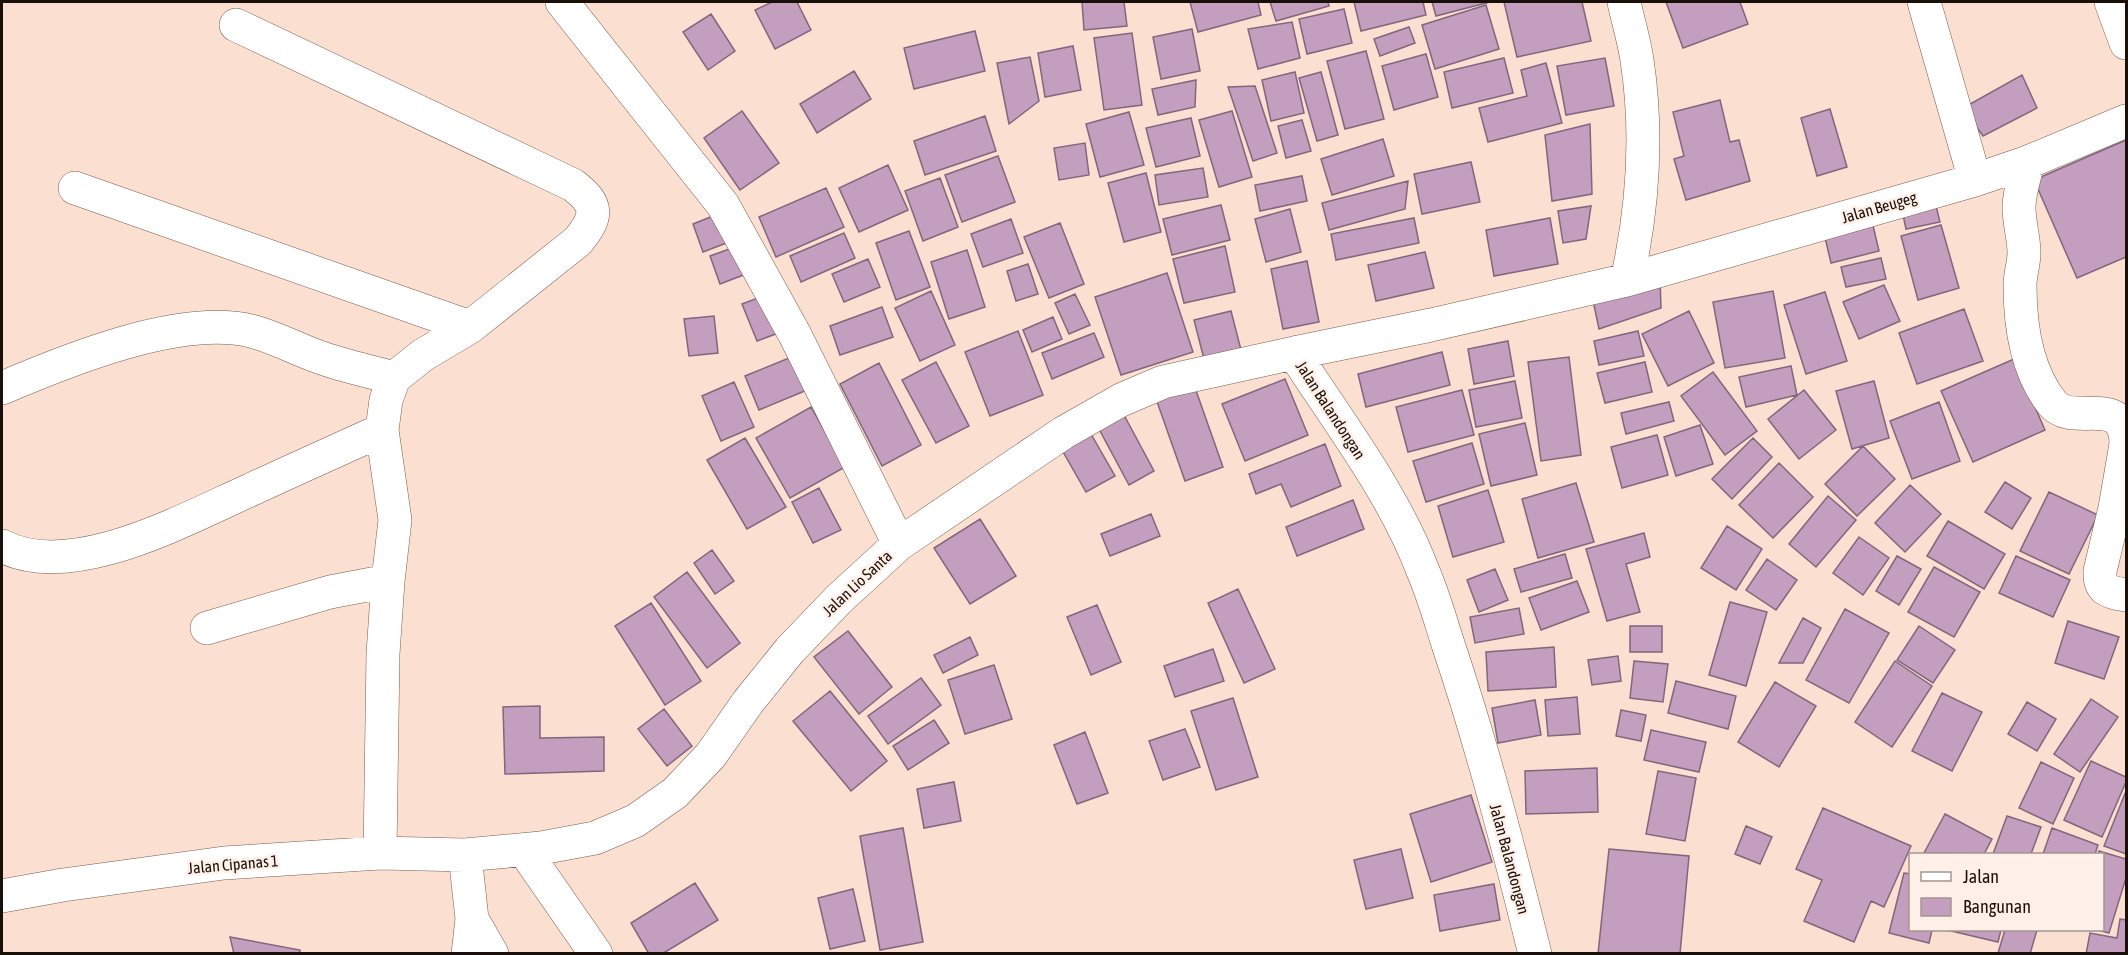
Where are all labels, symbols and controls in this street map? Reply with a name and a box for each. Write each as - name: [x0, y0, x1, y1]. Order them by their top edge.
- street label: Jalan Beugeg: [1839, 188, 1919, 227]
- street label: Jalan Balandongan: [1292, 358, 1369, 463]
- street label: Jalan Lio Santa: [819, 546, 895, 620]
- street label: Jalan Balandongan: [1486, 802, 1533, 916]
- street label: Jalan Cipanas 1: [187, 851, 279, 878]
- legend: [1909, 853, 2104, 931]
- text: Jalan: [1963, 866, 1999, 887]
- text: Bangunan: [1963, 896, 2031, 917]

